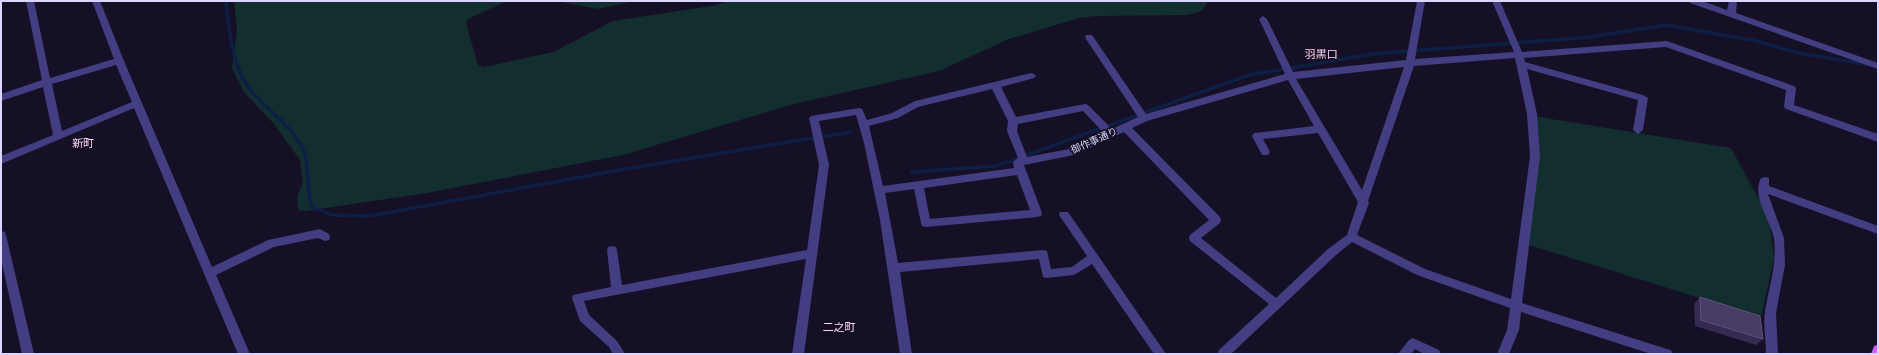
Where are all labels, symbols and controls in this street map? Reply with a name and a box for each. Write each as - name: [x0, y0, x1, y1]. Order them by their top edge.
- district label: 羽黒口: [1305, 47, 1338, 61]
- street label: 御作事通り: [1069, 124, 1120, 157]
- district label: 新町: [72, 136, 94, 150]
- district label: 二之町: [823, 320, 856, 334]

